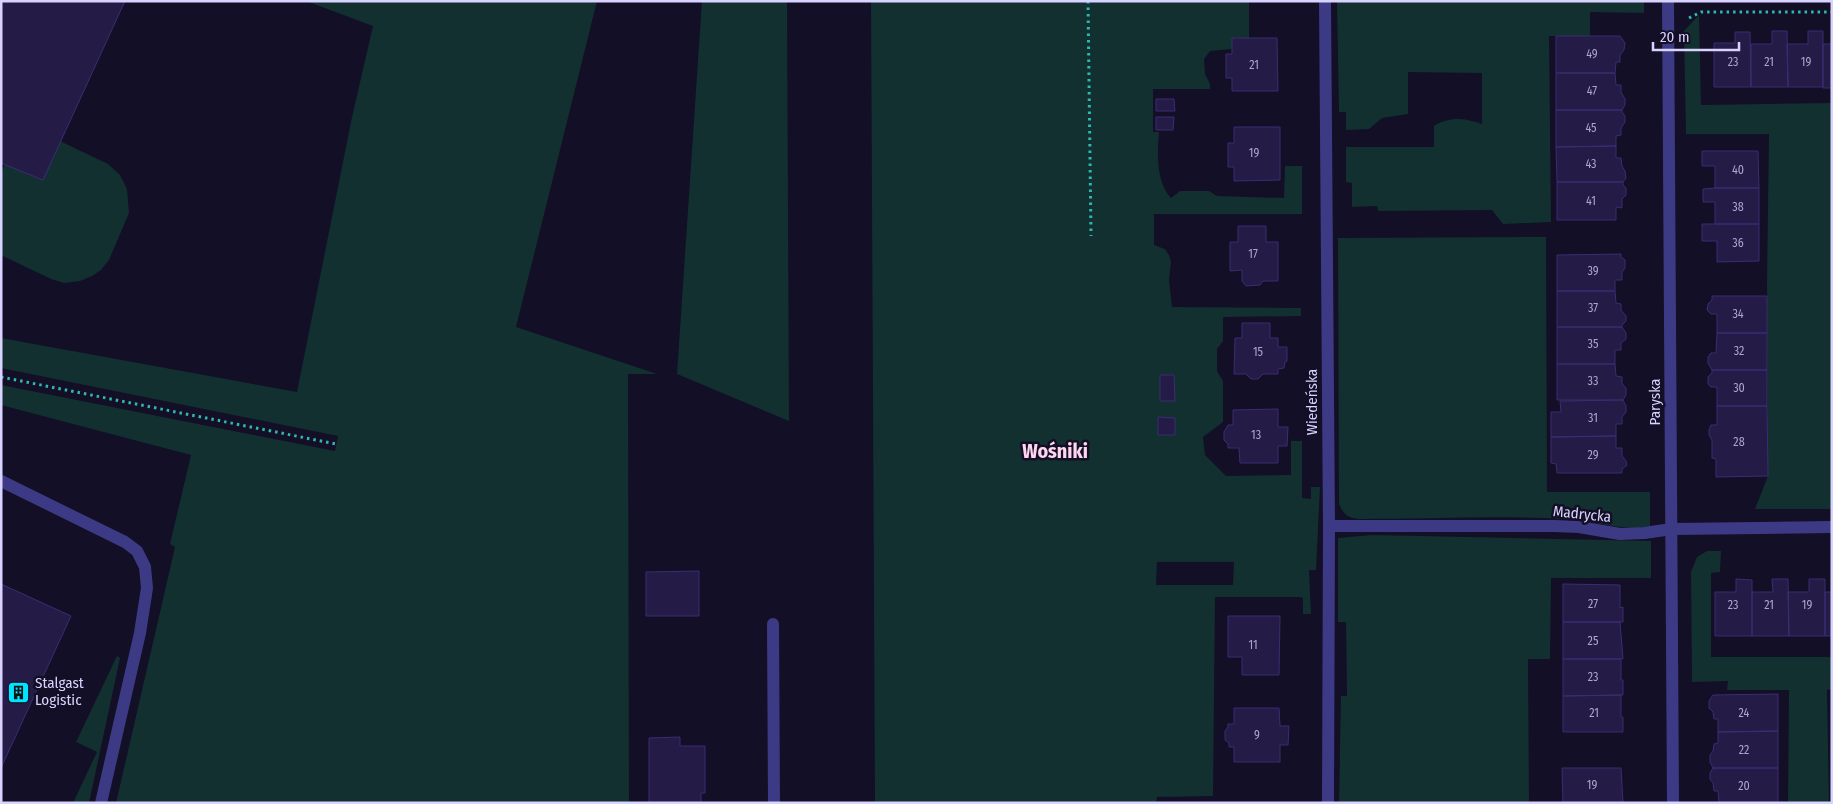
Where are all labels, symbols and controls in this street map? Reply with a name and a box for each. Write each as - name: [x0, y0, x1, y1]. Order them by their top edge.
- scale bar: [1653, 20, 1739, 52]
- text: 20 m: [1660, 28, 1690, 46]
- house number: 49: [1586, 47, 1598, 61]
- house number: 23: [1728, 55, 1738, 69]
- house number: 21: [1764, 55, 1774, 69]
- house number: 19: [1801, 55, 1811, 69]
- house number: 21: [1249, 58, 1259, 72]
- house number: 47: [1587, 84, 1597, 98]
- house number: 45: [1585, 121, 1597, 135]
- house number: 19: [1249, 146, 1259, 160]
- house number: 43: [1585, 157, 1597, 171]
- house number: 40: [1732, 163, 1744, 177]
- house number: 41: [1586, 194, 1596, 208]
- house number: 38: [1732, 200, 1744, 214]
- house number: 36: [1732, 236, 1744, 250]
- house number: 17: [1248, 247, 1258, 261]
- house number: 39: [1587, 264, 1599, 278]
- house number: 37: [1588, 301, 1598, 315]
- house number: 34: [1732, 307, 1744, 321]
- house number: 35: [1588, 337, 1599, 351]
- house number: 32: [1734, 344, 1744, 358]
- house number: 15: [1253, 345, 1264, 359]
- street label: Wiedeńska: [1303, 369, 1321, 435]
- house number: 33: [1588, 374, 1598, 388]
- street label: Paryska: [1646, 379, 1664, 425]
- house number: 30: [1733, 381, 1745, 395]
- house number: 31: [1588, 411, 1598, 425]
- house number: 13: [1251, 428, 1261, 442]
- house number: 28: [1733, 435, 1745, 449]
- district label: Wośniki: [1022, 439, 1088, 463]
- house number: 29: [1587, 448, 1599, 462]
- street label: Madrycka: [1552, 502, 1612, 526]
- house number: 27: [1588, 597, 1598, 611]
- house number: 23: [1728, 598, 1738, 612]
- house number: 21: [1764, 598, 1774, 612]
- house number: 19: [1802, 598, 1812, 612]
- house number: 25: [1588, 634, 1599, 648]
- house number: 11: [1248, 638, 1258, 652]
- house number: 23: [1588, 670, 1598, 684]
- place label: Stalgast Logistic: [35, 674, 84, 709]
- building icon: Stalgast Logistic: [7, 680, 31, 704]
- house number: 21: [1589, 706, 1599, 720]
- house number: 24: [1739, 706, 1750, 720]
- house number: 9: [1254, 728, 1260, 742]
- house number: 22: [1739, 743, 1749, 757]
- house number: 19: [1587, 778, 1597, 792]
- house number: 20: [1738, 779, 1750, 793]

